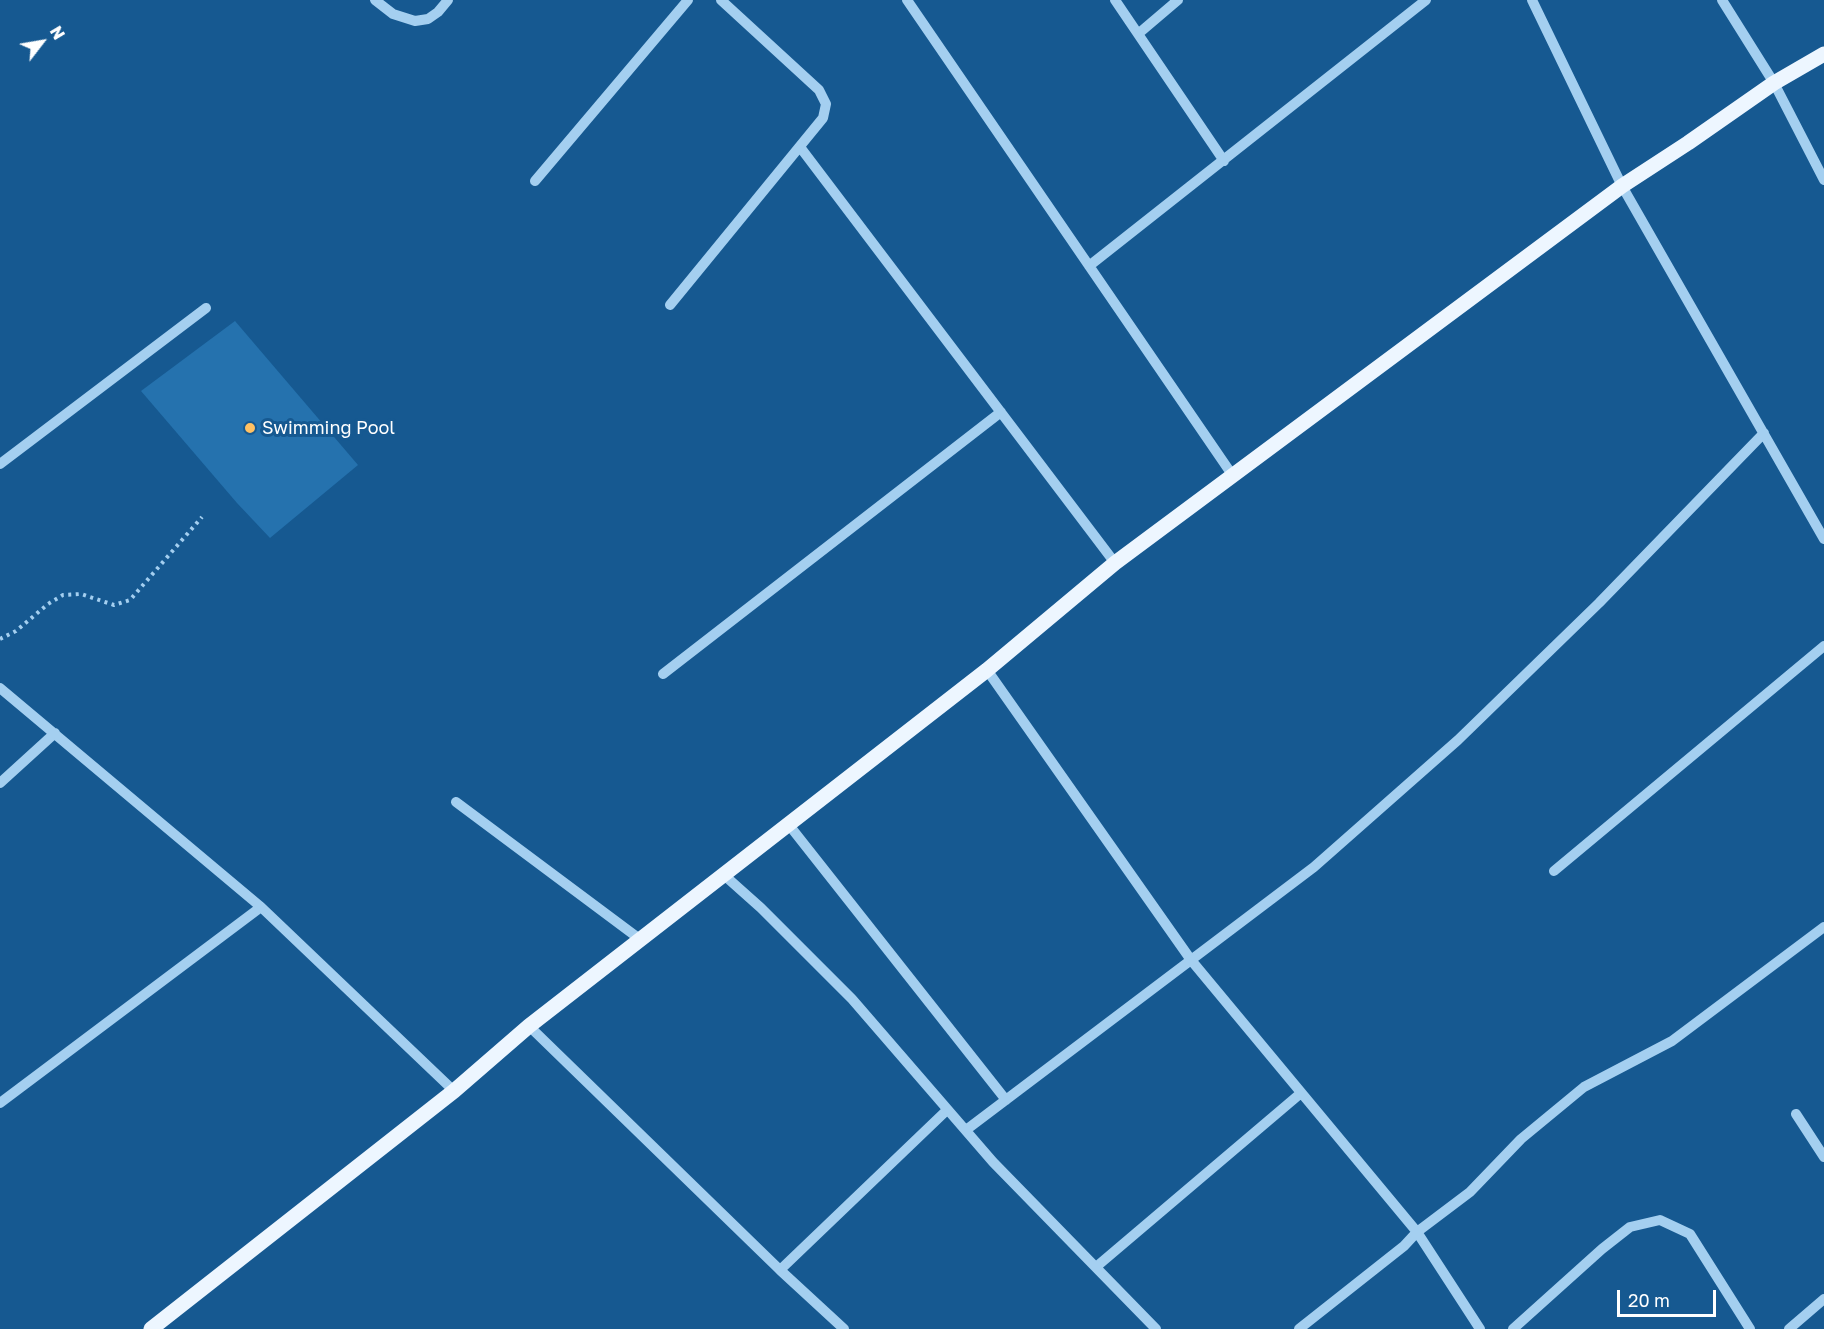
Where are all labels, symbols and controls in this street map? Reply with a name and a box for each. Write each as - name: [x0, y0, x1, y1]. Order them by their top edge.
- north arrow: [12, 12, 72, 72]
- text: N: [46, 22, 69, 43]
- place label: Swimming Pool: [262, 417, 395, 439]
- marker: Swimming Pool: [243, 421, 257, 435]
- scale bar: [1620, 1278, 1719, 1316]
- text: 20 m: [1628, 1289, 1670, 1311]

